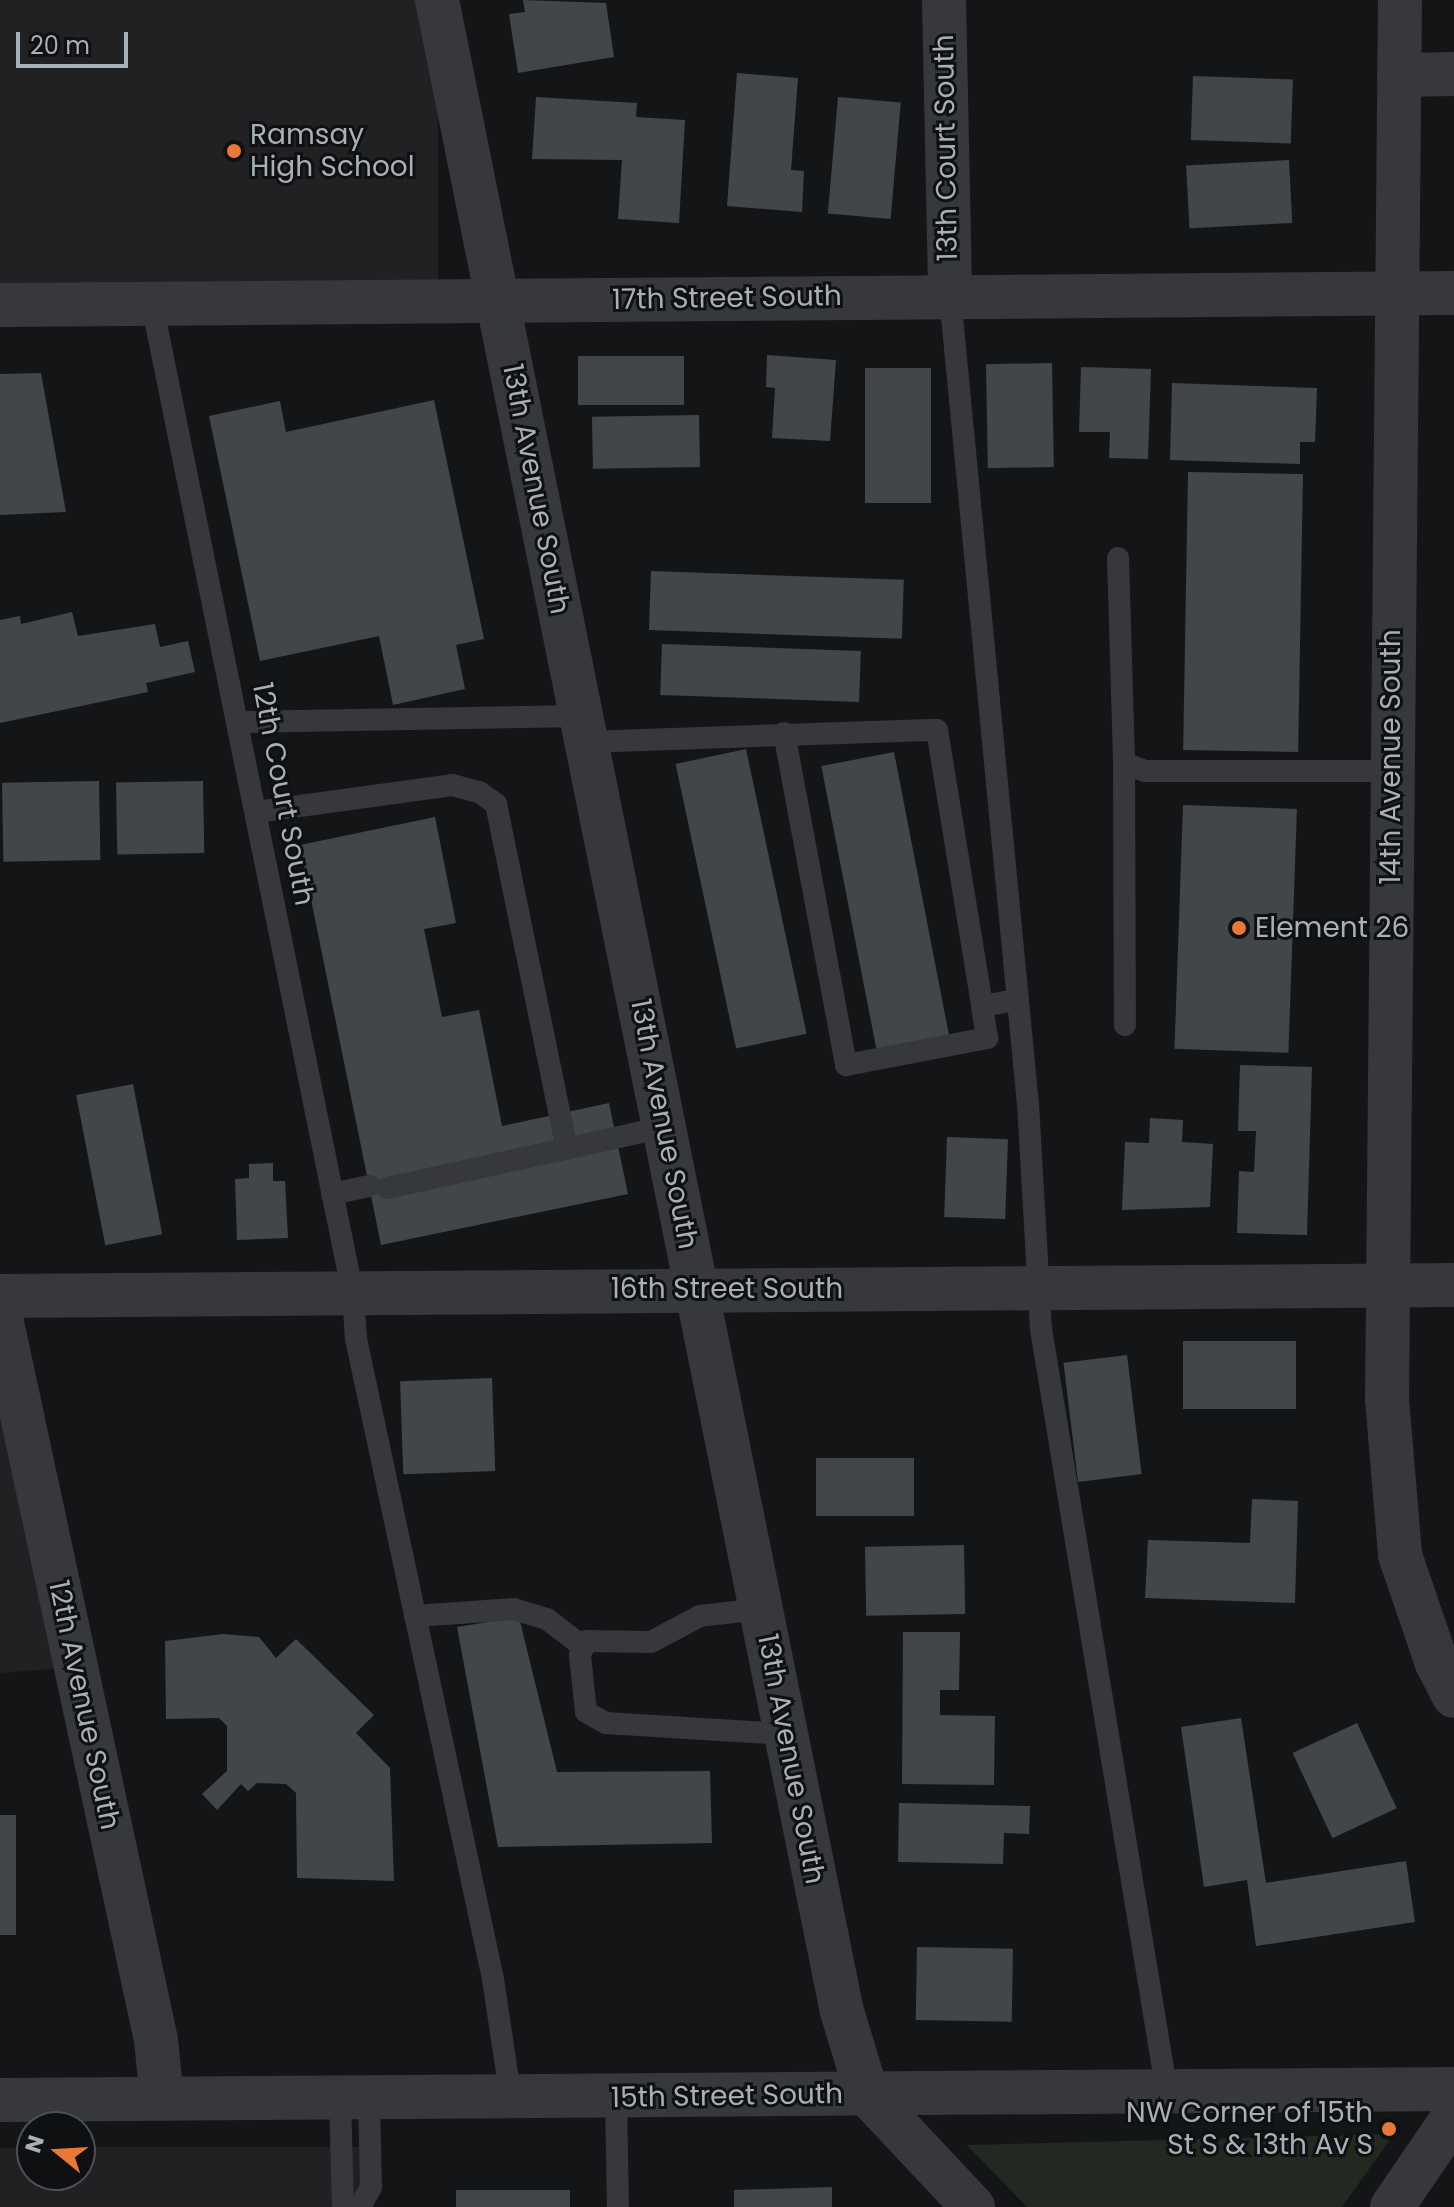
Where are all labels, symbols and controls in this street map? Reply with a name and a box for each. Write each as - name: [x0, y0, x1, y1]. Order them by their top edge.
- scale bar: [20, 16, 132, 66]
- text: 20 m: [30, 29, 90, 62]
- street label: 13th Court South: [927, 34, 965, 262]
- place label: Ramsay High School: [250, 118, 415, 184]
- marker: Ramsay High School: [225, 142, 243, 160]
- street label: 17th Street South: [612, 279, 842, 317]
- street label: 13th Avenue South: [495, 361, 577, 617]
- street label: 14th Avenue South: [1374, 629, 1408, 885]
- street label: 12th Court South: [245, 680, 321, 908]
- place label: Element 26: [1255, 911, 1409, 945]
- marker: Element 26: [1230, 919, 1248, 937]
- street label: 13th Avenue South: [623, 996, 705, 1252]
- street label: 16th Street South: [611, 1272, 843, 1306]
- street label: 12th Avenue South: [41, 1577, 127, 1833]
- street label: 13th Avenue South: [750, 1631, 832, 1887]
- street label: 15th Street South: [611, 2077, 843, 2115]
- place label: NW Corner of 15th St S & 13th Av S: [1126, 2096, 1373, 2162]
- north arrow: [16, 2111, 96, 2191]
- marker: NW Corner of 15th St S & 13th Av S: [1380, 2120, 1398, 2138]
- text: N: [17, 2131, 52, 2157]

